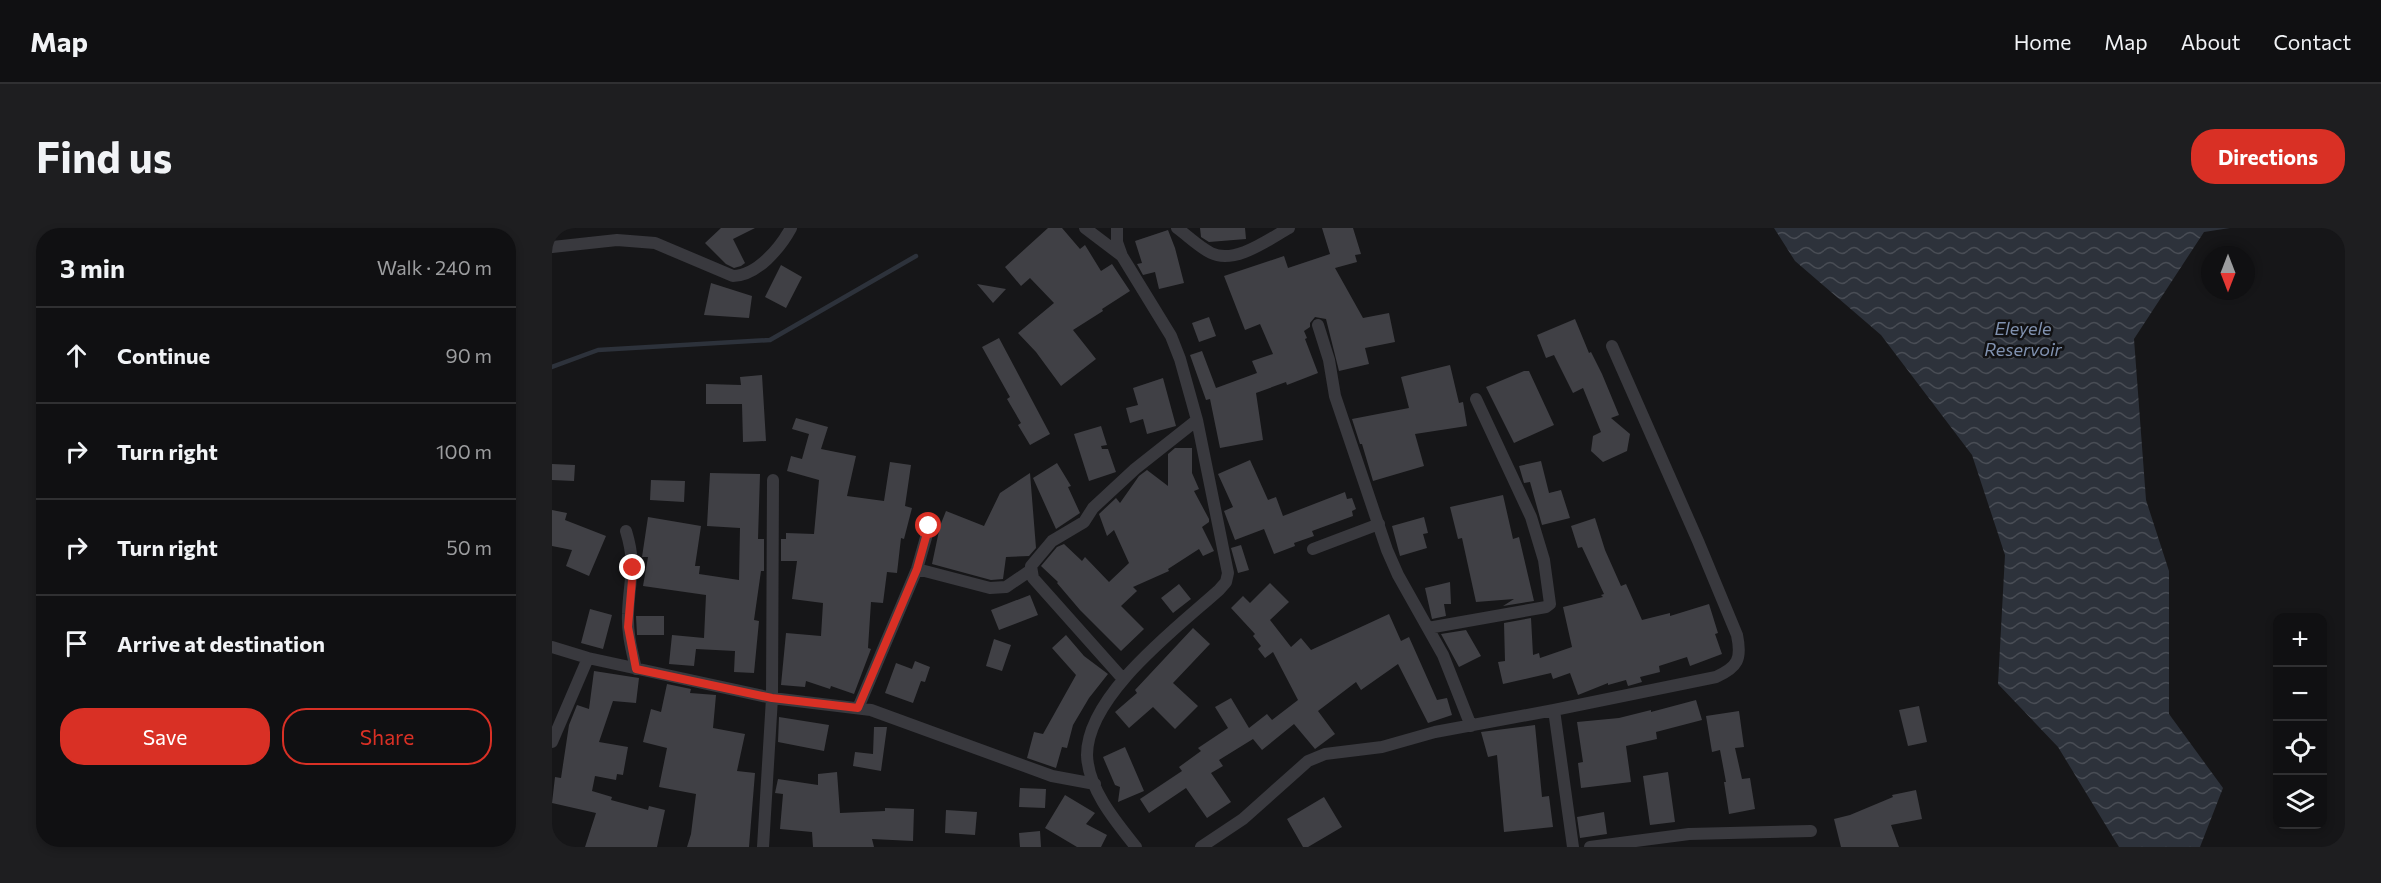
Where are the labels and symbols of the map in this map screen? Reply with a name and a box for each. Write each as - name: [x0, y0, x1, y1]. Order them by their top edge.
- north arrow: [2201, 246, 2255, 300]
- water label: Eleyele Reservoir: [1984, 317, 2063, 360]
- route start: [915, 512, 941, 538]
- route end: [619, 554, 645, 580]

